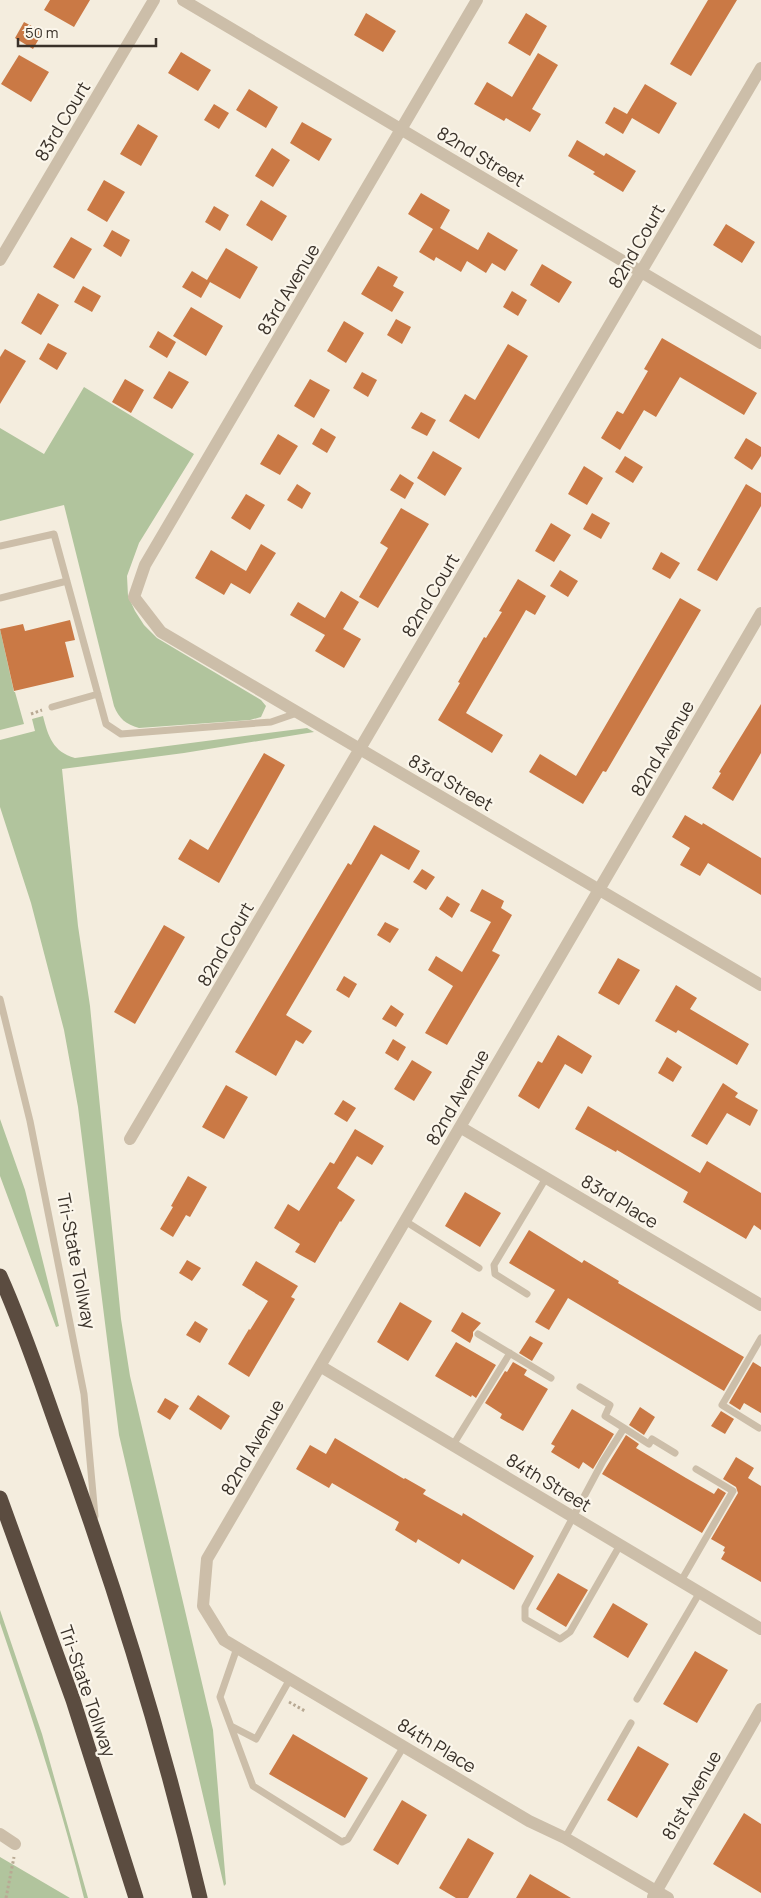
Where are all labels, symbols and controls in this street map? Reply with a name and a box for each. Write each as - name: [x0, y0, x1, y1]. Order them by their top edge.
- scale bar: [18, 15, 155, 47]
- text: 50 m: [25, 22, 59, 43]
- street label: 83rd Court: [29, 77, 95, 165]
- street label: 82nd Street: [433, 120, 529, 192]
- street label: 82nd Court: [602, 199, 670, 293]
- street label: 83rd Avenue: [251, 239, 325, 339]
- street label: 82nd Court: [396, 549, 464, 641]
- street label: 82nd Avenue: [625, 696, 699, 800]
- street label: 83rd Street: [404, 748, 498, 816]
- street label: 82nd Court: [191, 897, 259, 991]
- street label: 82nd Avenue: [420, 1045, 494, 1149]
- street label: 83rd Place: [577, 1168, 663, 1234]
- street label: Tri-State Tollway: [52, 1191, 102, 1331]
- street label: 82nd Avenue: [215, 1395, 289, 1499]
- street label: 84th Street: [502, 1447, 596, 1517]
- street label: Tri-State Tollway: [54, 1622, 122, 1761]
- street label: 84th Place: [393, 1712, 481, 1778]
- street label: 81st Avenue: [656, 1746, 726, 1844]

